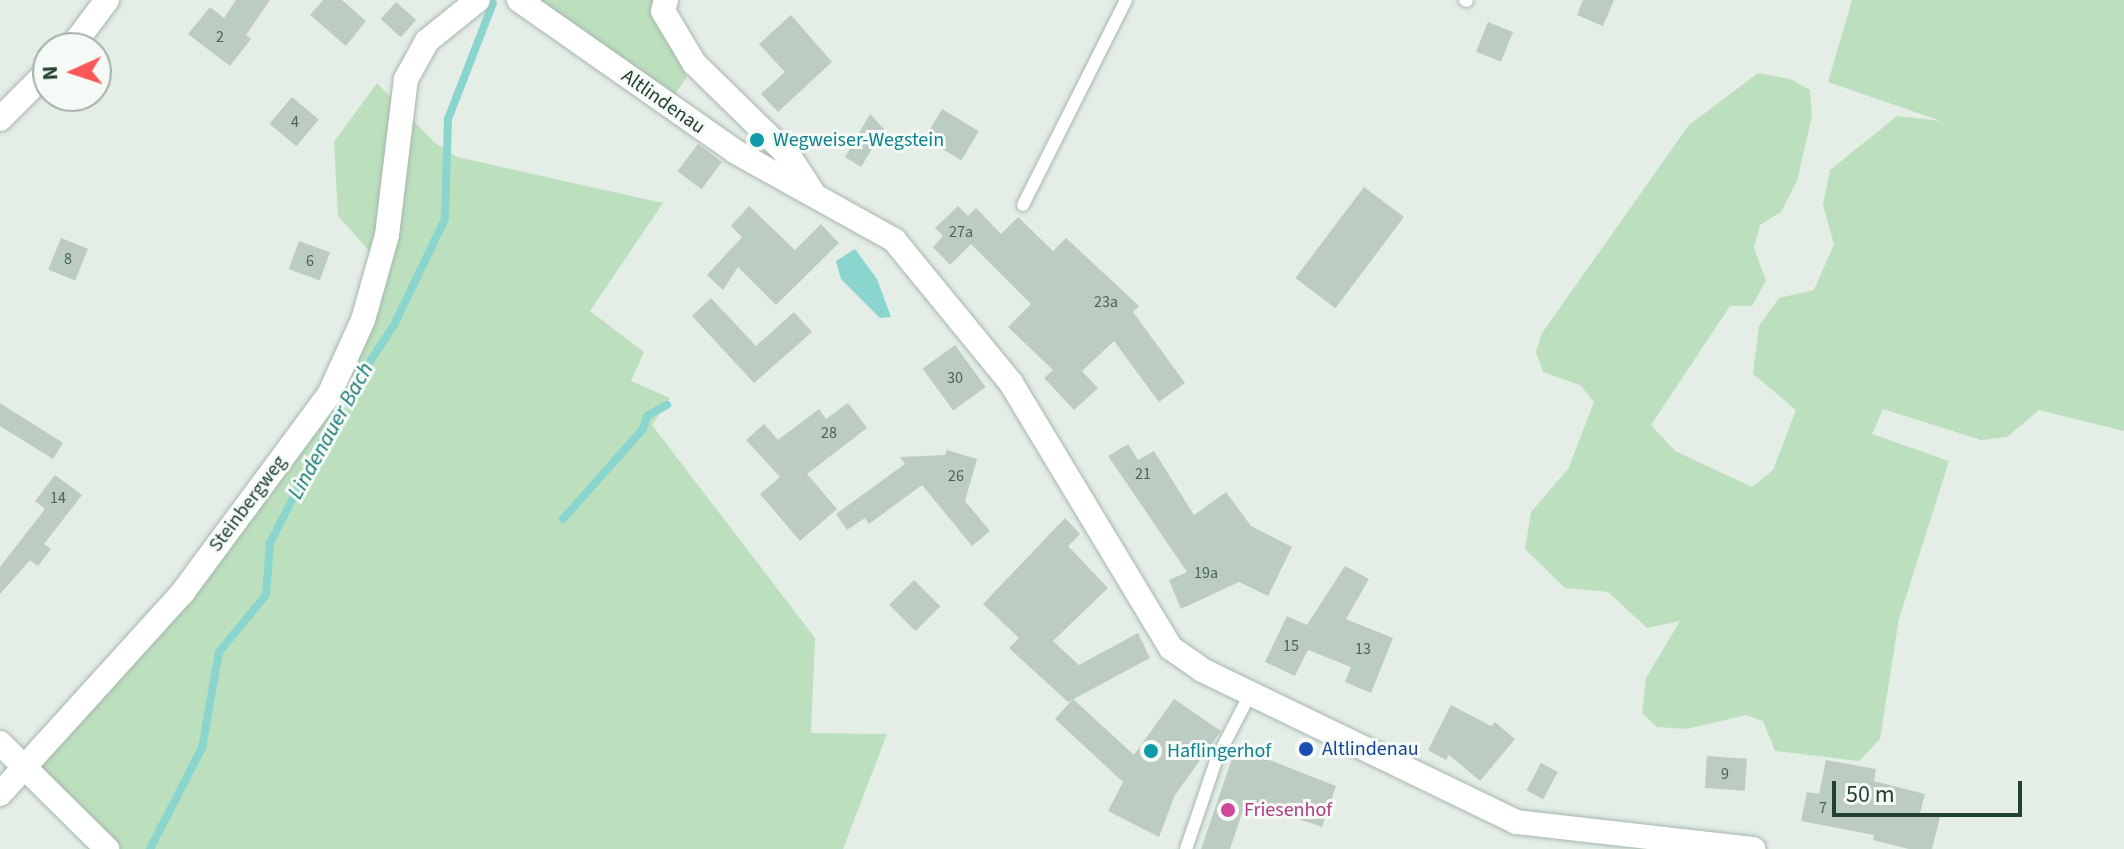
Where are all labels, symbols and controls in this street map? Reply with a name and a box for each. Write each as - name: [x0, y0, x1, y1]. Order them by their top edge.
- house number: 2: [216, 27, 224, 47]
- north arrow: [32, 32, 112, 112]
- street label: Altlindenau: [617, 64, 709, 140]
- text: N: [34, 65, 66, 81]
- house number: 4: [291, 112, 299, 132]
- place label: Wegweiser-Wegstein: [773, 128, 944, 152]
- marker: Wegweiser-Wegstein: [748, 131, 766, 149]
- house number: 27a: [949, 222, 973, 242]
- house number: 8: [64, 249, 72, 269]
- house number: 6: [306, 251, 314, 271]
- house number: 23a: [1094, 292, 1118, 312]
- water label: Lindenauer Bach: [283, 358, 379, 504]
- house number: 30: [947, 368, 963, 388]
- house number: 28: [821, 423, 837, 443]
- street label: Steinbergweg: [204, 451, 292, 557]
- house number: 21: [1135, 464, 1151, 484]
- house number: 26: [948, 466, 964, 486]
- house number: 14: [50, 488, 66, 508]
- house number: 19a: [1194, 563, 1218, 583]
- house number: 15: [1283, 636, 1299, 656]
- house number: 13: [1355, 639, 1371, 659]
- place label: Altlindenau: [1322, 737, 1419, 761]
- place label: Haflingerhof: [1167, 739, 1271, 763]
- marker: Altlindenau: [1297, 740, 1315, 758]
- marker: Haflingerhof: [1142, 742, 1160, 760]
- house number: 9: [1721, 764, 1729, 784]
- scale bar: [1836, 765, 2026, 815]
- text: 50 m: [1846, 777, 1895, 812]
- place label: Friesenhof: [1244, 798, 1332, 822]
- house number: 7: [1819, 798, 1827, 818]
- marker: Friesenhof: [1219, 801, 1237, 819]

